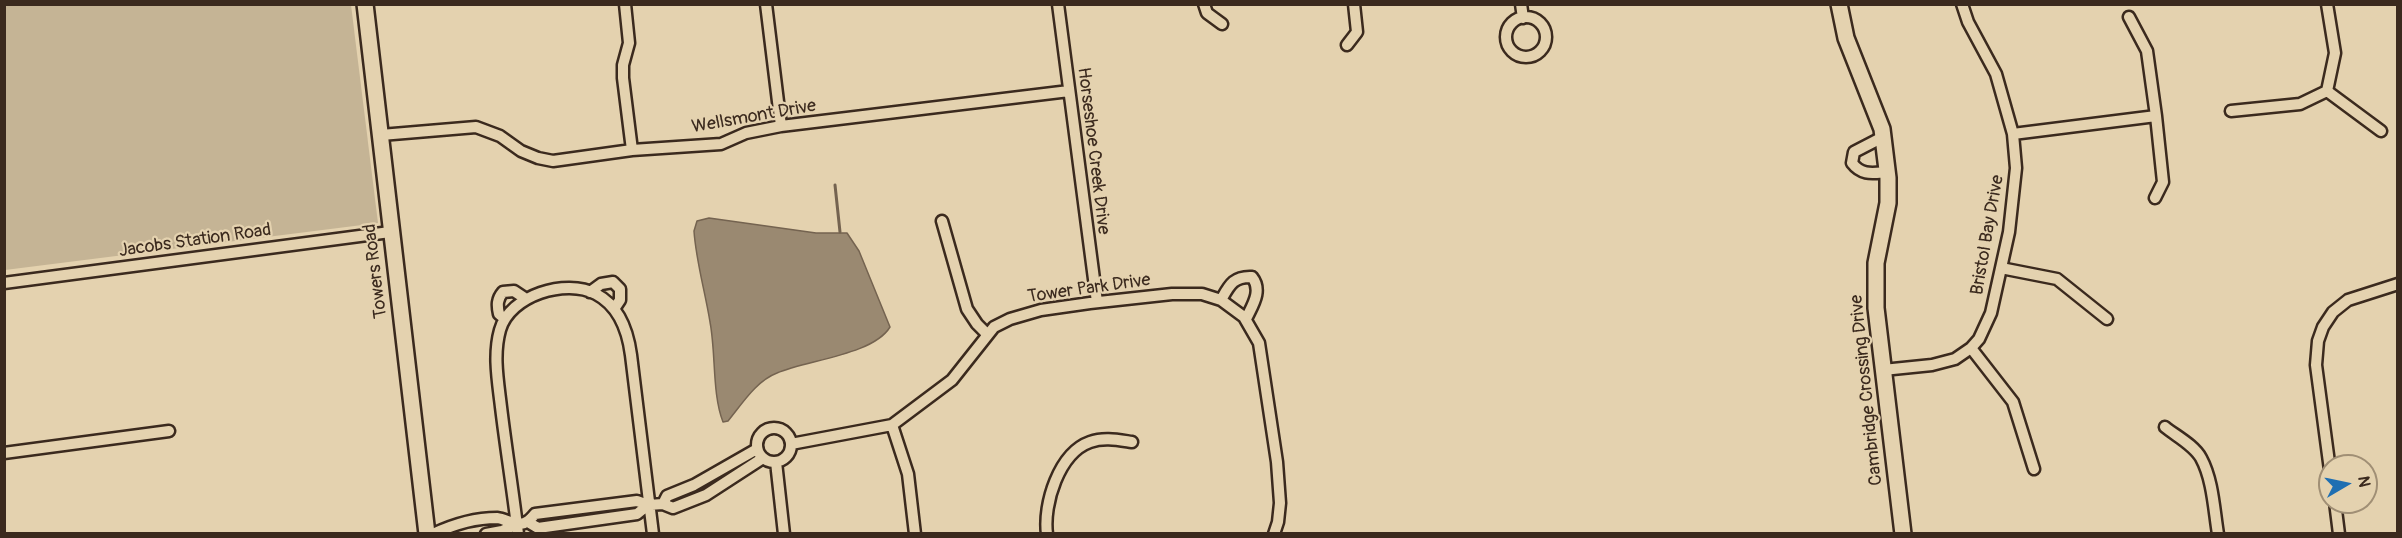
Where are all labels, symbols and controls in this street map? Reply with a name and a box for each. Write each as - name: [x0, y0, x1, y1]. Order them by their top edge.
- street label: Horseshoe Creek Drive: [1072, 66, 1114, 236]
- street label: Wellsmont Drive: [690, 95, 818, 139]
- street label: Bristol Bay Drive: [1967, 173, 2009, 297]
- street label: Jacobs Station Road: [118, 220, 272, 262]
- street label: Towers Road: [359, 222, 393, 320]
- street label: Tower Park Drive: [1026, 270, 1152, 308]
- street label: Cambridge Crossing Drive: [1846, 293, 1888, 487]
- north arrow: [2318, 454, 2378, 514]
- text: N: [2353, 475, 2375, 488]

